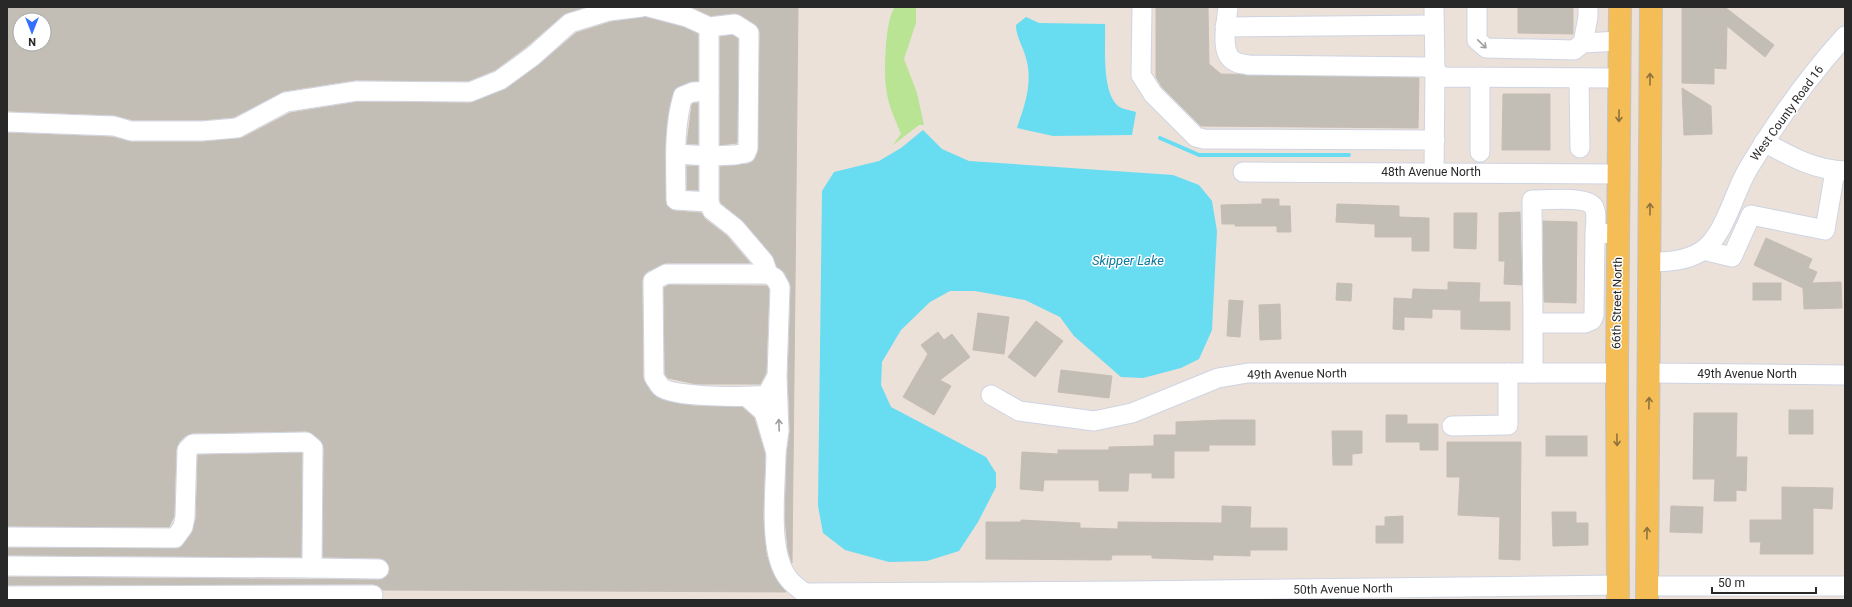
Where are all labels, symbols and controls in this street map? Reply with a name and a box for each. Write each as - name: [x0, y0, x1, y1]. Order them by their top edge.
- north arrow: [12, 12, 52, 52]
- text: N: [28, 35, 36, 48]
- one-way arrow: [1477, 39, 1487, 48]
- street label: West County Road 16: [1748, 62, 1826, 163]
- one-way arrow: [1646, 73, 1654, 86]
- one-way arrow: [1615, 109, 1623, 122]
- street label: 48th Avenue North: [1381, 165, 1481, 179]
- one-way arrow: [1646, 203, 1654, 216]
- water label: Skipper Lake: [1092, 253, 1164, 268]
- street label: 66th Street North: [1609, 257, 1625, 349]
- street label: 49th Avenue North: [1247, 366, 1347, 382]
- street label: 49th Avenue North: [1697, 367, 1797, 381]
- one-way arrow: [1645, 397, 1653, 410]
- one-way arrow: [775, 419, 783, 432]
- one-way arrow: [1613, 433, 1621, 446]
- one-way arrow: [1643, 527, 1651, 540]
- scale bar: [1712, 569, 1816, 595]
- text: 50 m: [1718, 576, 1745, 590]
- street label: 50th Avenue North: [1293, 581, 1393, 597]

